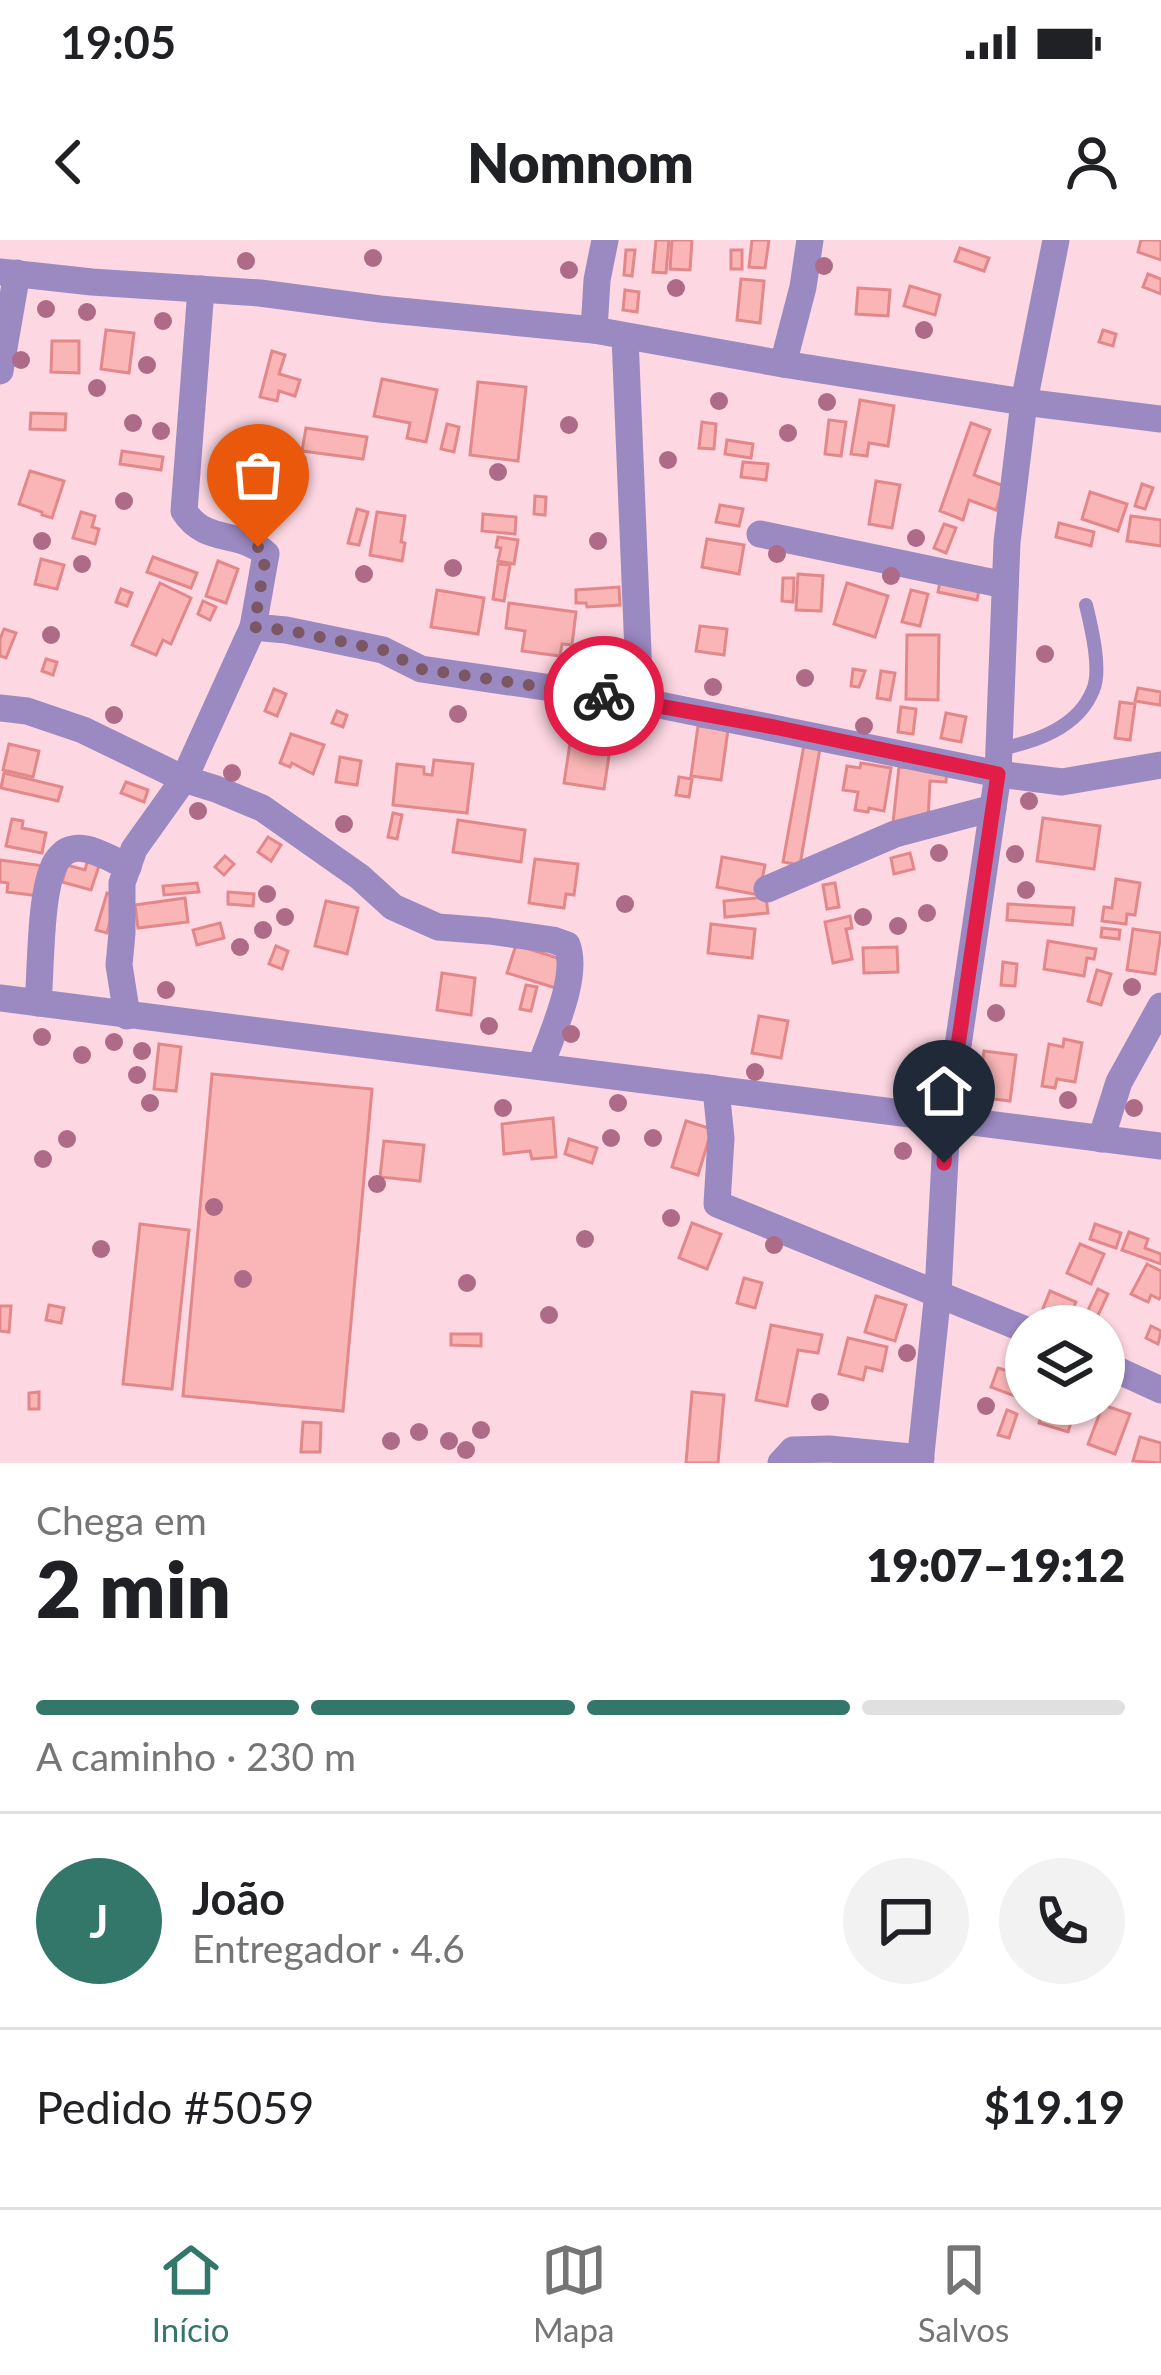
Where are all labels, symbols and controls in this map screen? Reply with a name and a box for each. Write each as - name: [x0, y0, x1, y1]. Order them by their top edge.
- text: 19:05: [60, 15, 176, 69]
- icon: back: [36, 129, 102, 195]
- icon: person: [1059, 129, 1125, 195]
- text: Nomnom: [467, 130, 694, 195]
- pin: [207, 424, 309, 547]
- icon: bag: [225, 442, 291, 508]
- courier: [544, 636, 664, 756]
- icon: bike: [571, 663, 637, 729]
- pin: [893, 1040, 995, 1163]
- icon: home: [911, 1058, 977, 1124]
- map controls: [1005, 1305, 1125, 1425]
- button: layers: [1005, 1305, 1125, 1425]
- text: Chega em: [36, 1497, 207, 1543]
- text: 19:07–19:12: [866, 1538, 1125, 1592]
- text: 2 min: [36, 1541, 231, 1635]
- text: A caminho · 230 m: [36, 1733, 356, 1779]
- button: chat: [843, 1858, 969, 1984]
- button: phone: [999, 1858, 1125, 1984]
- text: João: [192, 1871, 285, 1925]
- text: J: [89, 1894, 109, 1948]
- text: Entregador · 4.6: [192, 1925, 465, 1971]
- text: Pedido #5059: [36, 2080, 314, 2134]
- text: $19.19: [984, 2080, 1125, 2134]
- tab: Início: [152, 2237, 229, 2349]
- tab: Mapa: [533, 2237, 614, 2349]
- tab: Salvos: [918, 2237, 1009, 2349]

